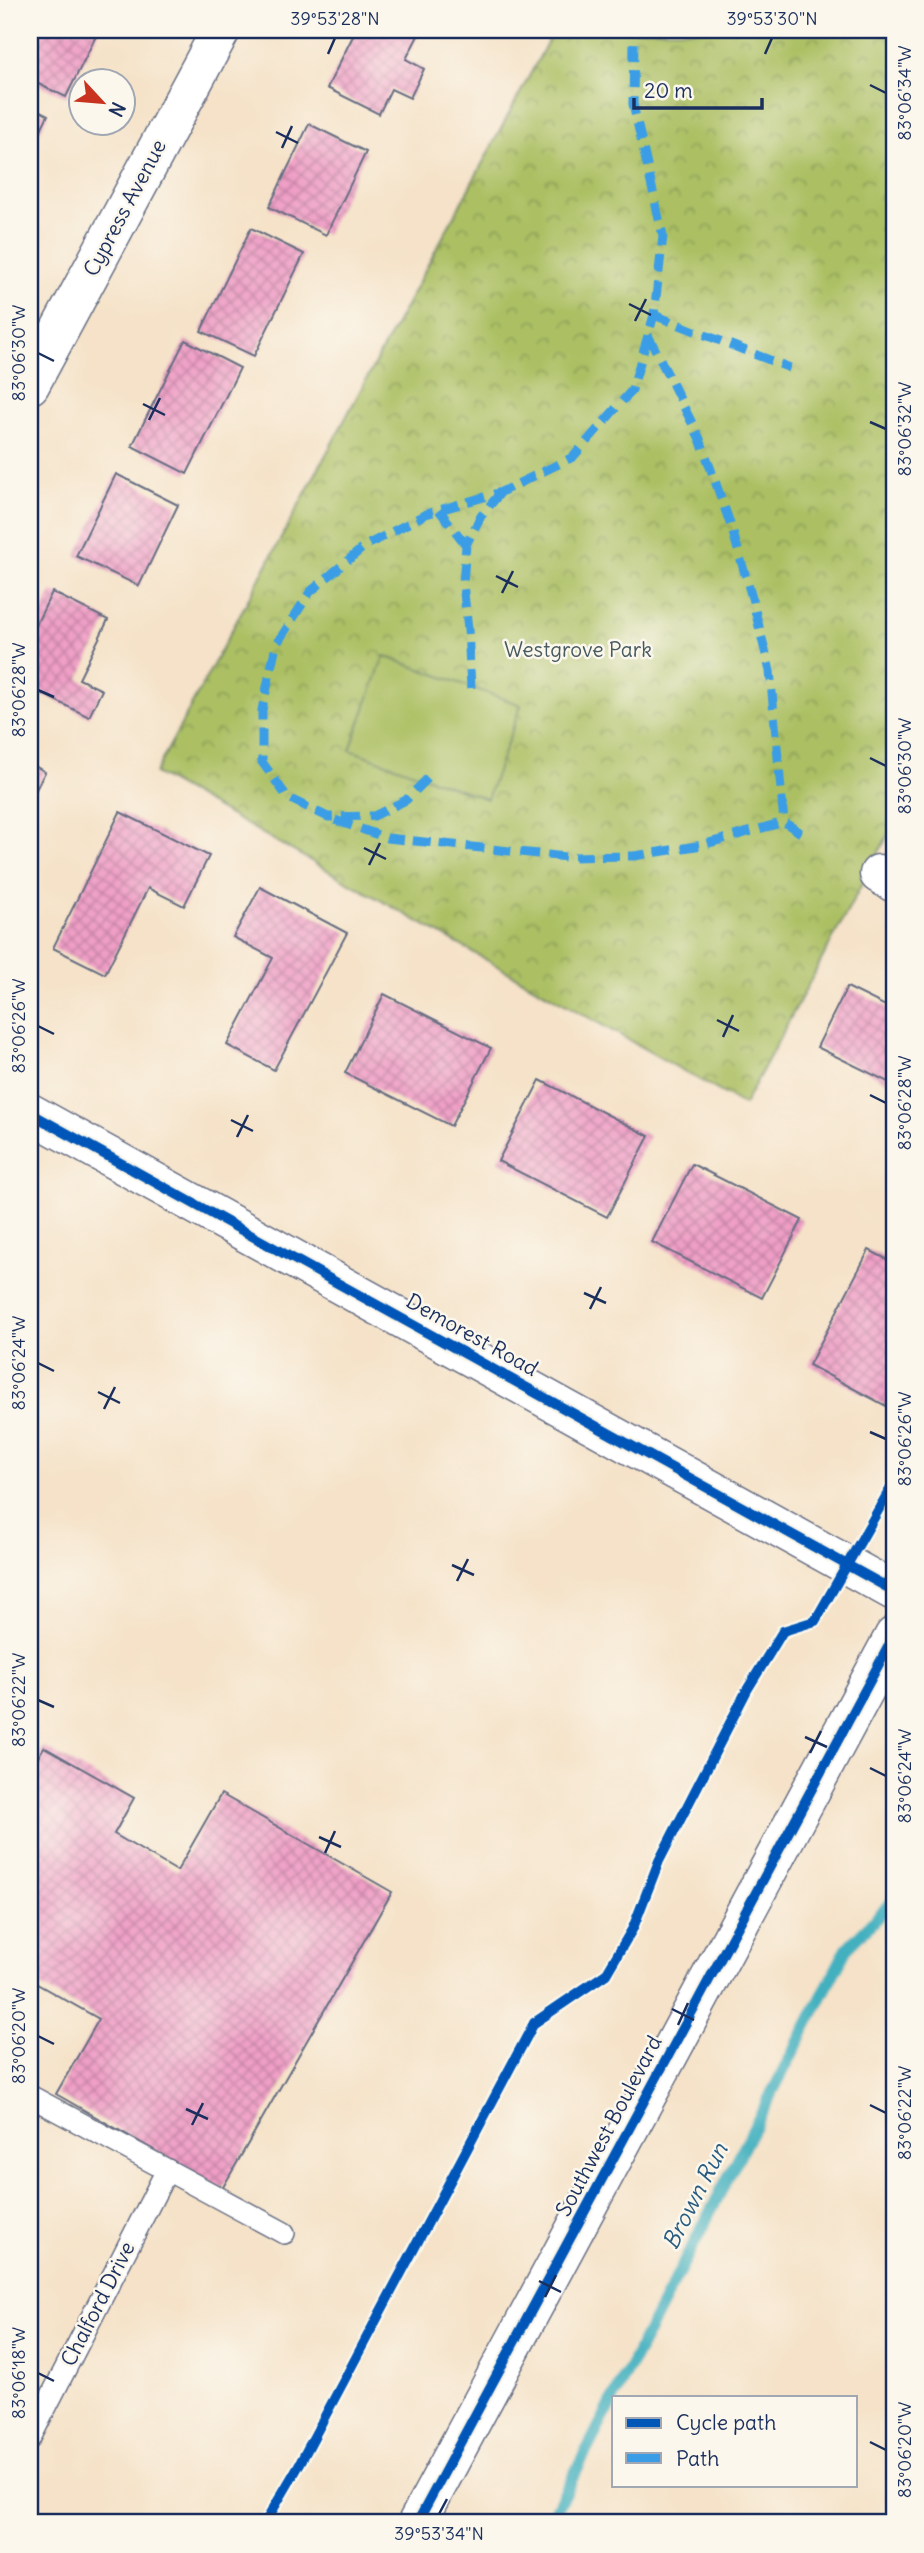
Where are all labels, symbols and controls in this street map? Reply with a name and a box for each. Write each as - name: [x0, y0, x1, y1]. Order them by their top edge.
- text: 39°53'28"N: [290, 7, 380, 30]
- text: 39°53'30"N: [726, 7, 818, 30]
- text: 83°06'34"W: [893, 45, 916, 141]
- north arrow: [66, 66, 136, 136]
- scale bar: [634, 66, 761, 110]
- text: 20 m: [644, 77, 693, 104]
- text: N: [104, 98, 131, 121]
- street label: Cypress Avenue: [77, 135, 172, 281]
- text: 83°06'30"W: [7, 305, 30, 401]
- text: 83°06'32"W: [893, 382, 916, 476]
- park label: Westgrove Park: [504, 636, 652, 663]
- text: 83°06'28"W: [7, 642, 30, 738]
- text: 83°06'30"W: [893, 718, 916, 814]
- text: 83°06'26"W: [7, 978, 30, 1074]
- text: 83°06'28"W: [893, 1055, 916, 1151]
- street label: Demorest Road: [402, 1287, 543, 1382]
- text: 83°06'24"W: [7, 1316, 30, 1410]
- text: 83°06'26"W: [893, 1391, 916, 1487]
- text: 83°06'22"W: [7, 1653, 30, 1747]
- text: 83°06'24"W: [893, 1729, 916, 1823]
- text: 83°06'20"W: [7, 1988, 30, 2084]
- street label: Southwest Boulevard: [549, 2031, 668, 2221]
- text: 83°06'22"W: [893, 2066, 916, 2160]
- water label: Brown Run: [655, 2137, 734, 2254]
- street label: Chalford Drive: [55, 2237, 141, 2371]
- text: 83°06'18"W: [7, 2327, 30, 2419]
- legend: [612, 2396, 858, 2486]
- text: 83°06'20"W: [893, 2402, 916, 2498]
- text: Cycle path: [676, 2409, 776, 2436]
- text: Path: [676, 2445, 719, 2472]
- text: 39°53'34"N: [394, 2522, 484, 2545]

